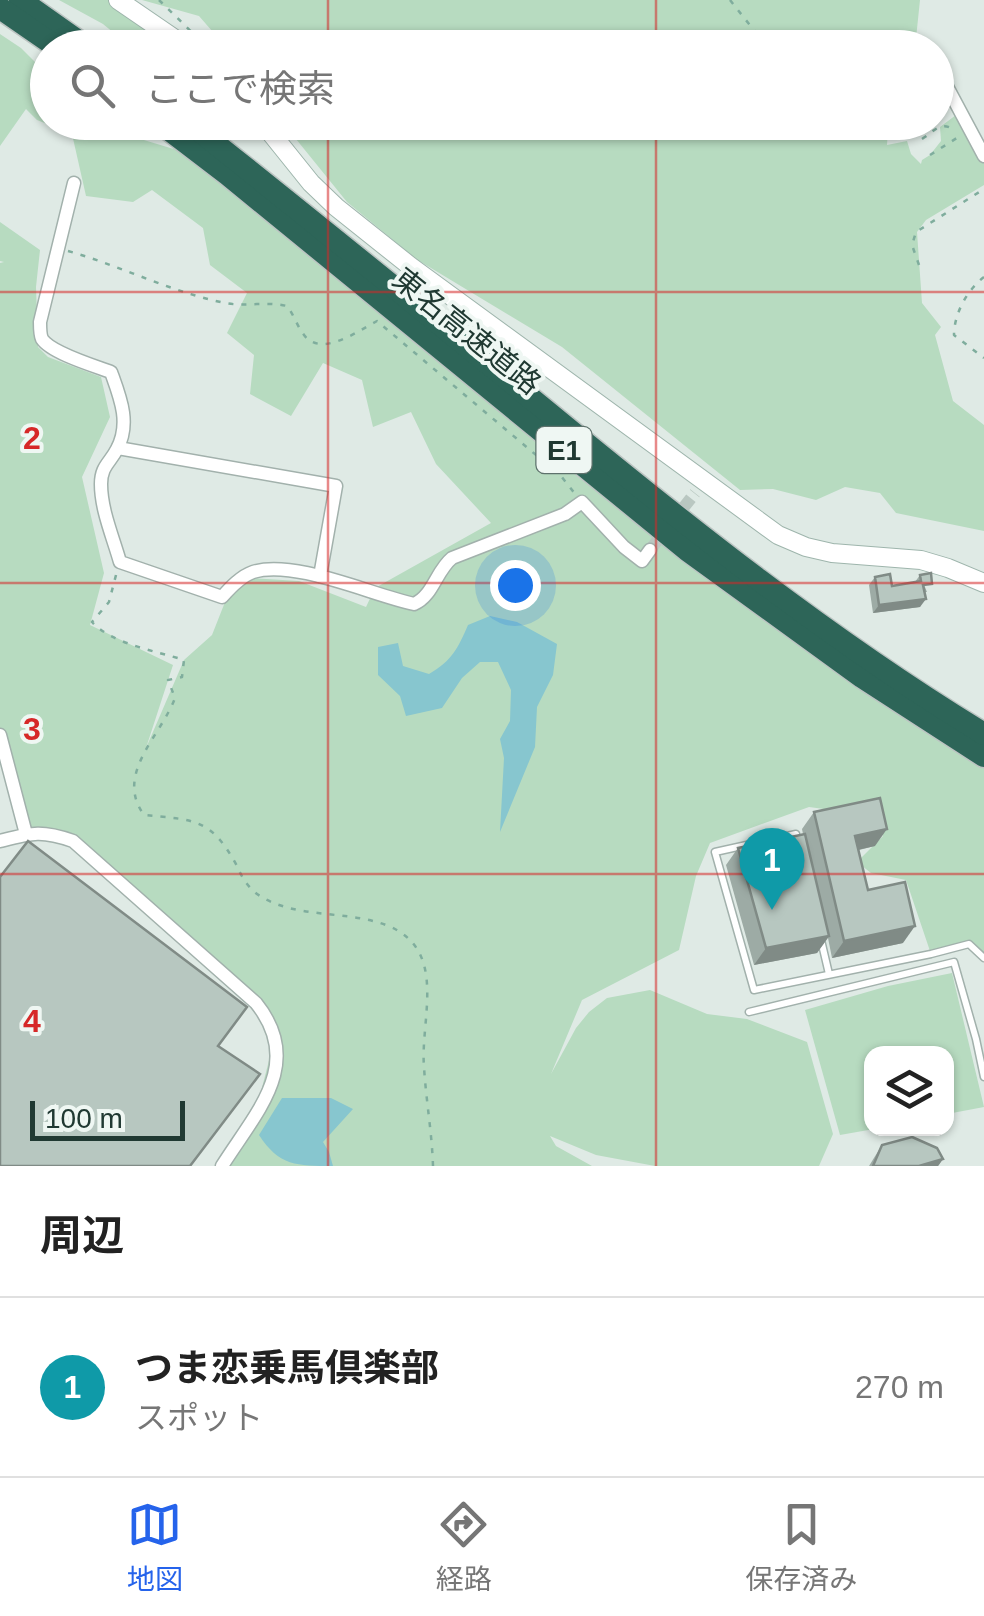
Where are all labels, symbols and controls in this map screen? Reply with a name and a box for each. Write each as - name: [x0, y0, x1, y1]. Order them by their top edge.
- search box: [30, 30, 954, 140]
- icon: search: [65, 58, 120, 113]
- text: ここで検索: [145, 68, 335, 110]
- street label: 東名高速道路: [387, 262, 547, 400]
- text: 2: [23, 420, 41, 456]
- road number: E1: [536, 427, 592, 473]
- your location: [490, 560, 541, 611]
- text: 3: [23, 711, 41, 747]
- pin: 1: [740, 828, 804, 910]
- text: 4: [23, 1003, 41, 1039]
- map controls: [864, 1046, 954, 1136]
- button: layers: [864, 1046, 954, 1136]
- scale bar: [30, 1096, 185, 1140]
- text: 100 m: [45, 1103, 123, 1134]
- text: 周辺: [40, 1212, 124, 1259]
- text: つま恋乗馬倶楽部: [135, 1347, 439, 1389]
- text: 1: [64, 1369, 81, 1405]
- text: 270 m: [855, 1369, 944, 1405]
- text: スポット: [135, 1400, 263, 1436]
- tab: 地図: [127, 1497, 183, 1597]
- tab: 経路: [436, 1497, 492, 1597]
- tab: 保存済み: [745, 1497, 857, 1597]

